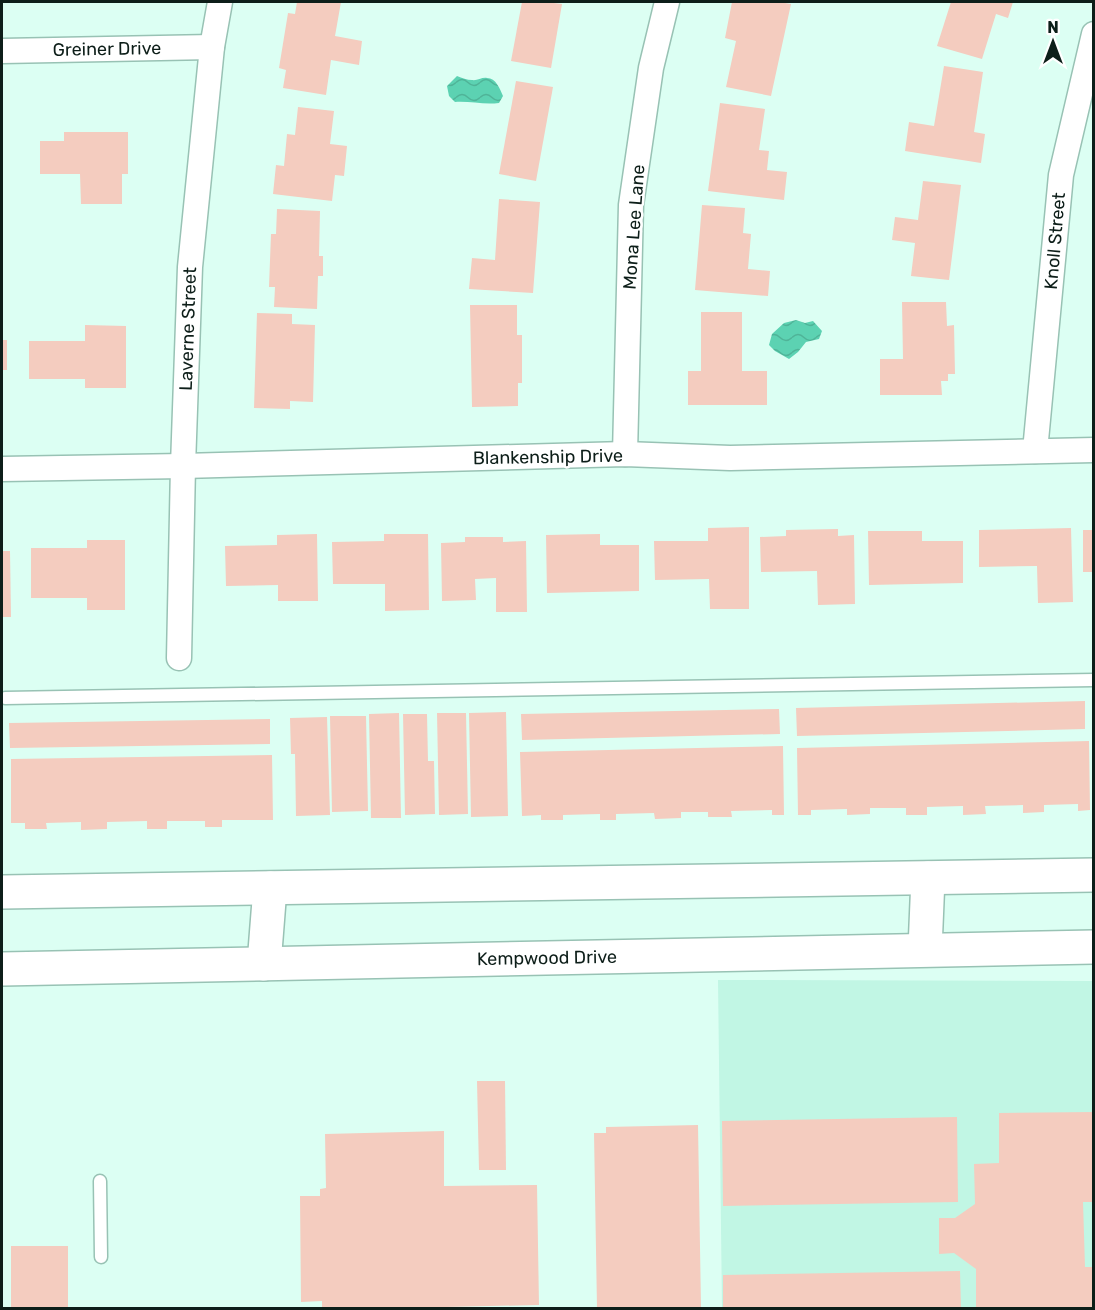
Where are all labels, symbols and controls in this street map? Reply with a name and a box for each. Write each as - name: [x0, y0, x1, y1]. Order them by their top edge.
- north arrow: [1023, 12, 1083, 72]
- text: N: [1047, 18, 1059, 37]
- street label: Greiner Drive: [53, 37, 161, 61]
- street label: Mona Lee Lane: [619, 164, 649, 290]
- street label: Knoll Street: [1040, 192, 1070, 290]
- street label: Laverne Street: [175, 267, 201, 391]
- street label: Blankenship Drive: [473, 445, 623, 469]
- street label: Kempwood Drive: [477, 946, 617, 970]

